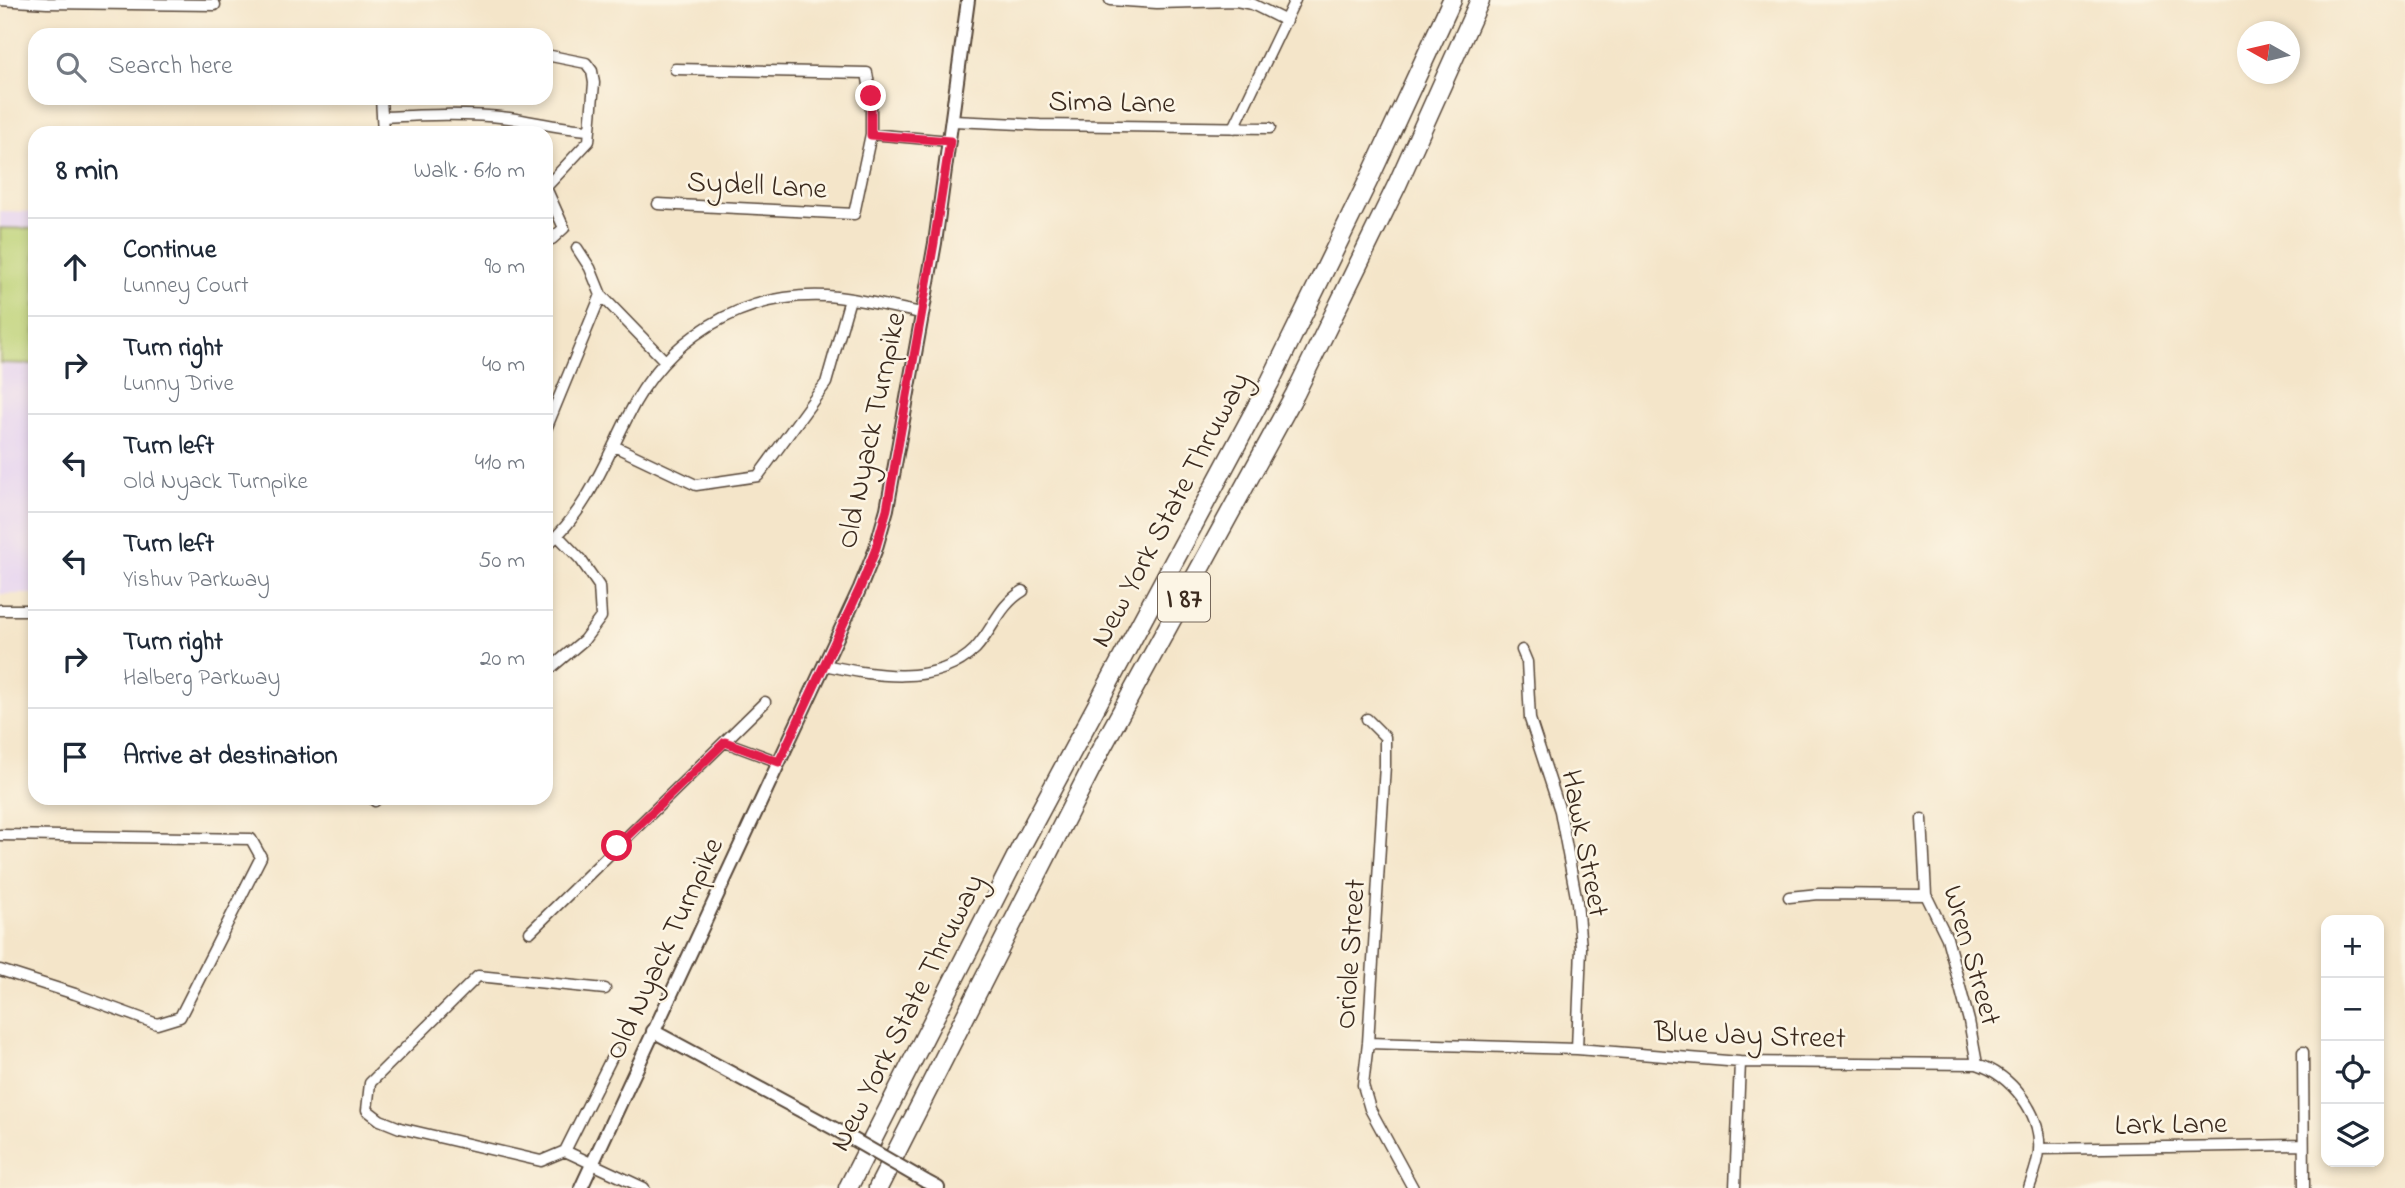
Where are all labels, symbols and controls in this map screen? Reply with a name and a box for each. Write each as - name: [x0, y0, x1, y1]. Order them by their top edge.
- north arrow: [2237, 21, 2300, 84]
- search box: [28, 28, 553, 105]
- icon: search: [52, 48, 90, 86]
- text: Search here: [108, 48, 233, 86]
- route end: [855, 80, 886, 111]
- street label: Sima Lane: [1048, 81, 1176, 127]
- text: 8 min: [56, 150, 118, 194]
- text: Walk · 610 m: [413, 155, 525, 188]
- street label: Sydell Lane: [686, 161, 829, 213]
- text: Continue: [123, 232, 216, 270]
- icon: ahead: [56, 248, 94, 286]
- text: 90 m: [485, 251, 525, 284]
- text: Lunney Court: [123, 270, 249, 303]
- street label: Old Nyack Turnpike: [826, 308, 920, 553]
- text: Turn right: [123, 330, 223, 368]
- icon: right: [56, 346, 94, 384]
- text: 40 m: [482, 349, 525, 382]
- street label: New York State Thruway: [1080, 365, 1263, 656]
- text: Lunny Drive: [123, 368, 234, 401]
- text: Turn left: [123, 428, 214, 466]
- icon: left: [56, 444, 94, 482]
- text: 410 m: [475, 447, 525, 480]
- text: Old Nyack Turnpike: [123, 466, 308, 499]
- text: Turn left: [123, 526, 214, 564]
- icon: left: [56, 542, 94, 580]
- text: 50 m: [478, 545, 525, 578]
- text: Yishuv Parkway: [123, 564, 270, 597]
- road number: I 87: [1158, 572, 1210, 622]
- text: Turn right: [123, 624, 223, 662]
- icon: right: [56, 640, 94, 678]
- text: 20 m: [480, 643, 525, 676]
- text: Halberg Parkway: [123, 662, 280, 695]
- icon: arrive: [56, 738, 94, 776]
- text: Arrive at destination: [123, 738, 338, 776]
- street label: Hawk Street: [1547, 766, 1619, 921]
- street label: Old Nyack Turnpike: [595, 830, 737, 1068]
- route start: [601, 830, 632, 861]
- street label: New York State Thruway: [820, 867, 998, 1160]
- street label: Oriole Street: [1325, 878, 1379, 1031]
- street label: Wren Street: [1929, 881, 2011, 1031]
- map controls: [2321, 915, 2384, 1167]
- button: +: [2321, 915, 2384, 978]
- button: −: [2321, 978, 2384, 1041]
- street label: Blue Jay Street: [1652, 1012, 1847, 1062]
- button: locate: [2321, 1041, 2384, 1104]
- street label: Lark Lane: [2114, 1103, 2228, 1149]
- button: layers: [2321, 1104, 2384, 1167]

